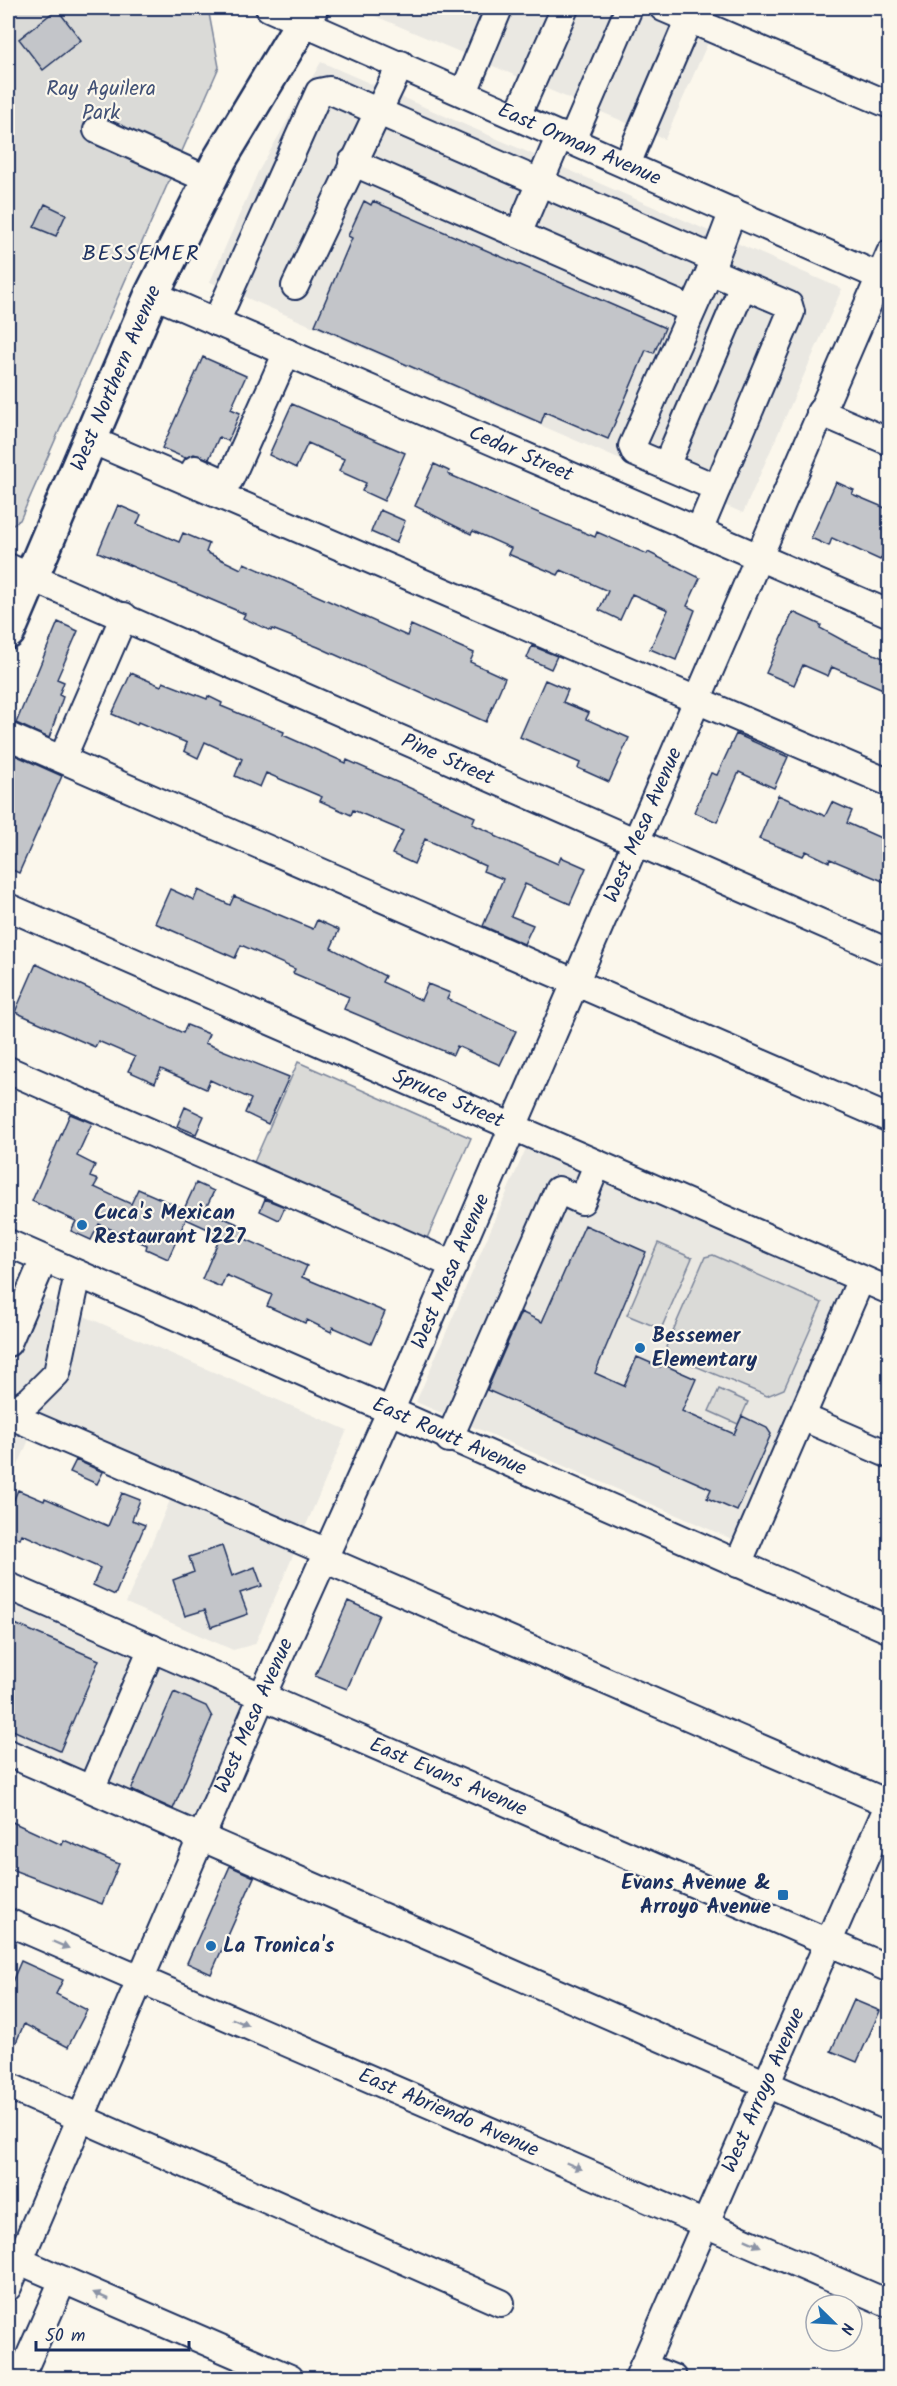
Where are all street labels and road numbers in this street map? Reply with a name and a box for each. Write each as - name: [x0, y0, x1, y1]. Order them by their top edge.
- street label: East Orman Avenue: [492, 94, 667, 195]
- street label: West Northern Avenue: [62, 279, 171, 476]
- street label: Cedar Street: [463, 417, 579, 491]
- street label: Pine Street: [396, 725, 500, 795]
- street label: West Mesa Avenue: [595, 742, 692, 908]
- street label: Spruce Street: [387, 1060, 510, 1138]
- street label: West Mesa Avenue: [403, 1188, 499, 1354]
- street label: East Routt Avenue: [367, 1388, 533, 1485]
- street label: West Mesa Avenue: [206, 1632, 303, 1799]
- street label: East Evans Avenue: [364, 1728, 533, 1826]
- street label: West Arroyo Avenue: [713, 2002, 814, 2178]
- street label: East Abriendo Avenue: [353, 2059, 545, 2167]

